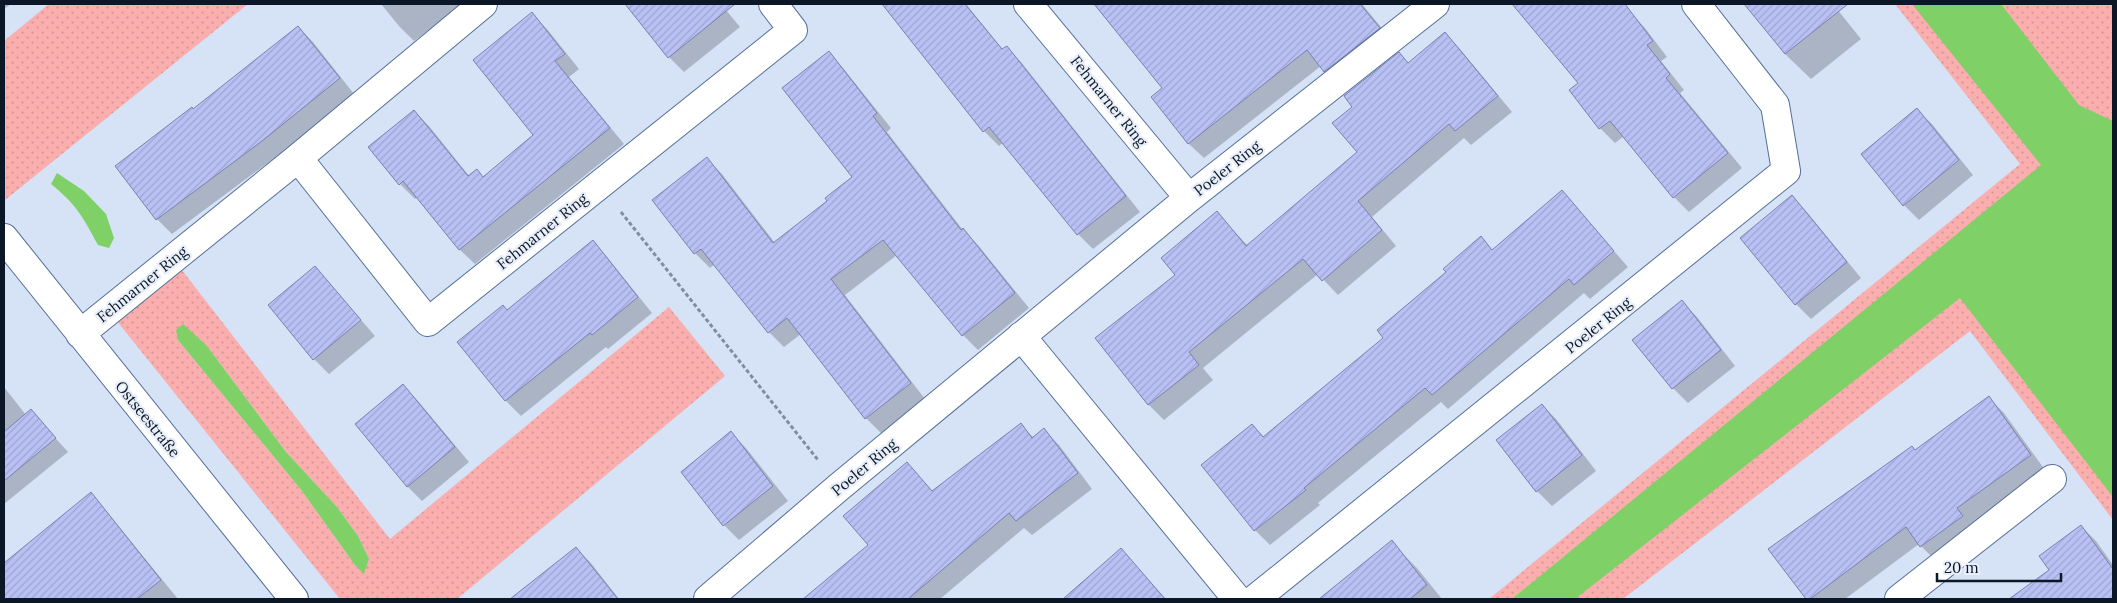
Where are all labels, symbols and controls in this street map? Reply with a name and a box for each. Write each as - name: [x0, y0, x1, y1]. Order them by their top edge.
- street label: Fehmarner Ring: [1067, 52, 1152, 151]
- street label: Poeler Ring: [1190, 136, 1265, 200]
- street label: Fehmarner Ring: [493, 188, 592, 273]
- street label: Fehmarner Ring: [93, 241, 192, 326]
- street label: Poeler Ring: [1561, 292, 1635, 357]
- street label: Ostseestraße: [111, 377, 185, 461]
- street label: Poeler Ring: [827, 434, 901, 500]
- scale bar: [1937, 550, 2061, 582]
- text: 20 m: [1944, 558, 1979, 577]

